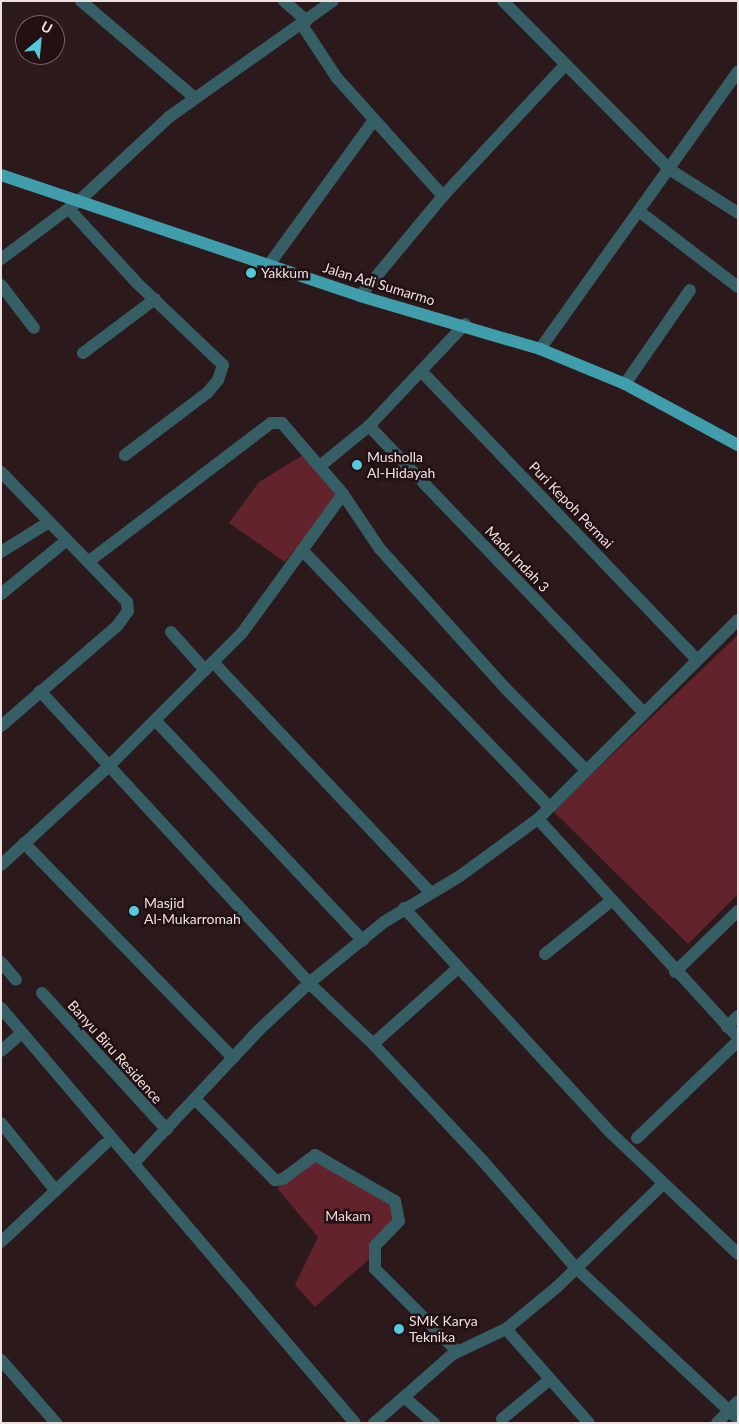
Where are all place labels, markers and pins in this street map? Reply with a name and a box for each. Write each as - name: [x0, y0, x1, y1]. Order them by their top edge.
- place label: Yakkum: [261, 265, 309, 281]
- marker: Yakkum: [245, 267, 257, 279]
- place label: Musholla Al-Hidayah: [367, 449, 435, 482]
- marker: Musholla Al-Hidayah: [351, 459, 363, 471]
- place label: Masjid Al-Mukarromah: [144, 895, 241, 928]
- marker: Masjid Al-Mukarromah: [128, 905, 140, 917]
- place label: SMK Karya Teknika: [409, 1313, 478, 1345]
- marker: SMK Karya Teknika: [393, 1323, 405, 1335]

